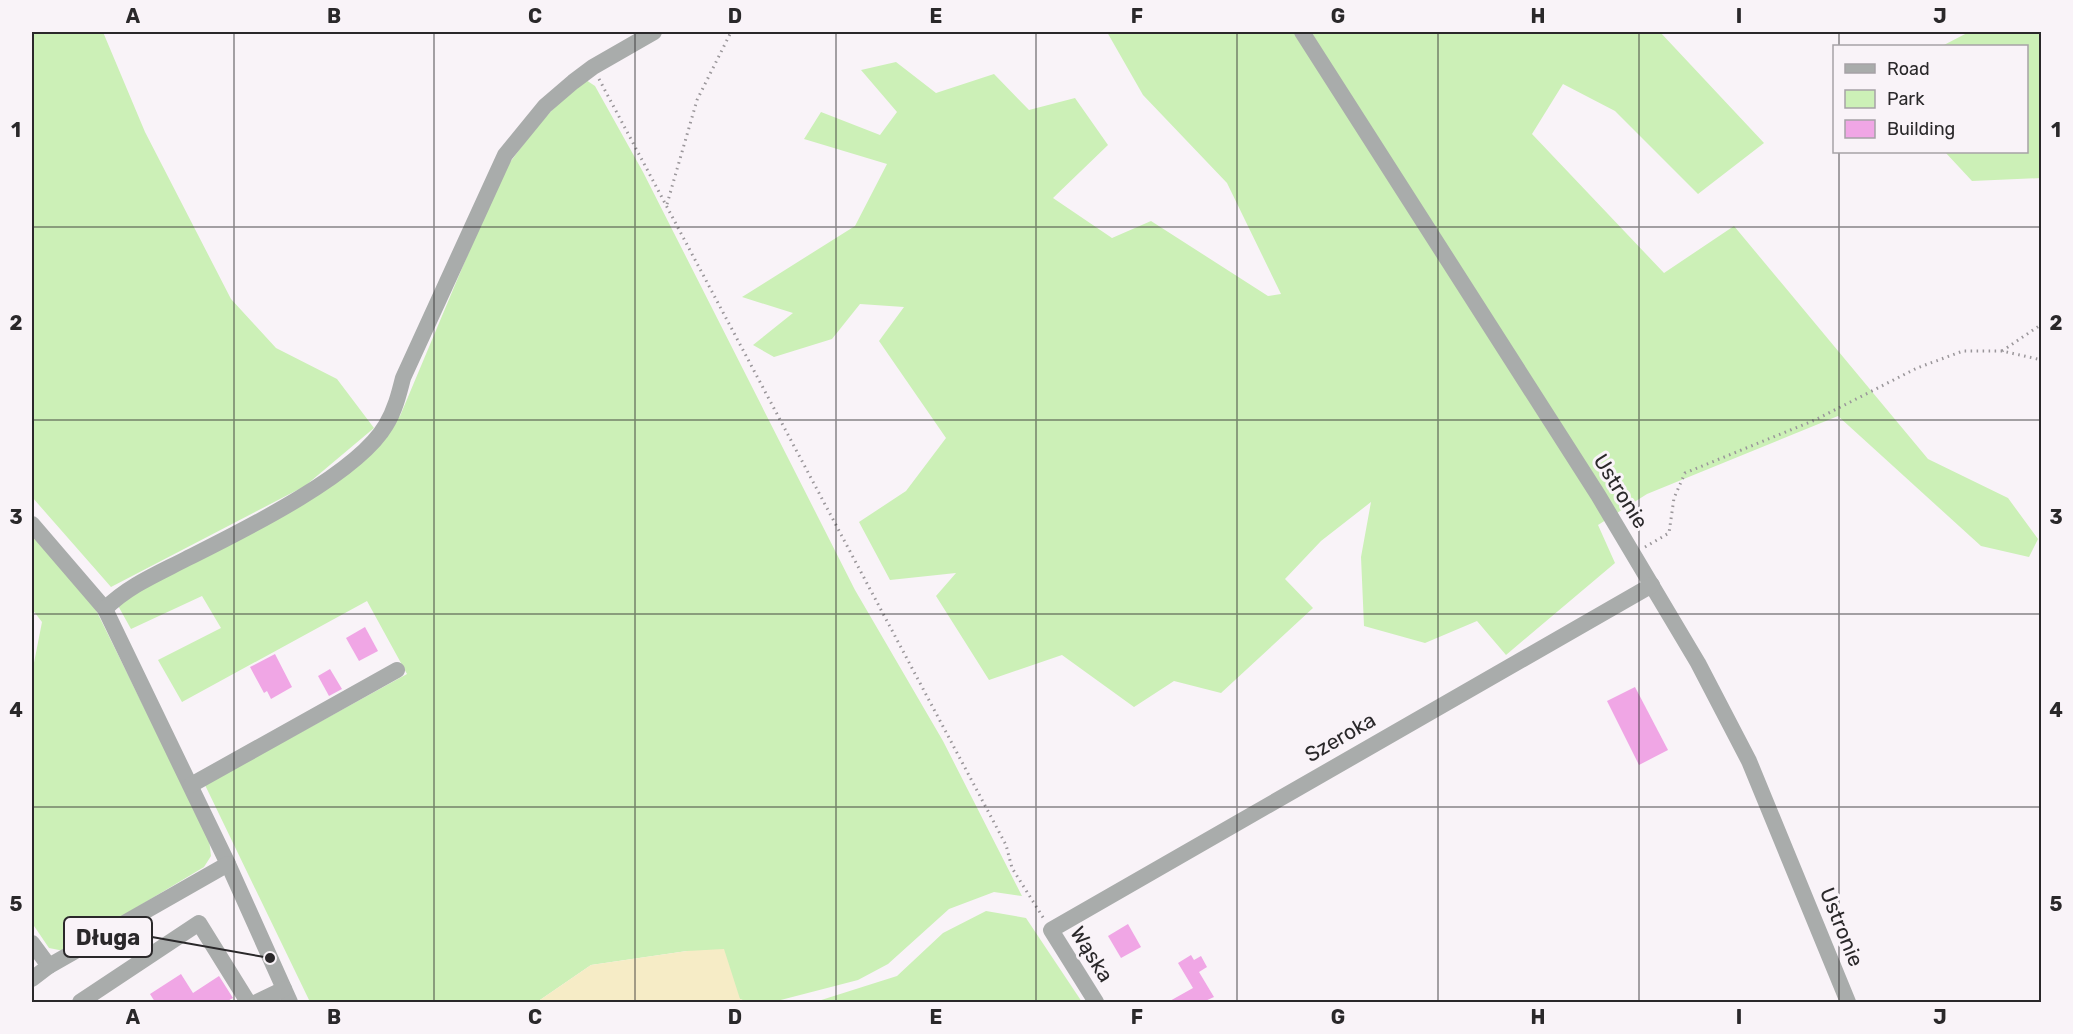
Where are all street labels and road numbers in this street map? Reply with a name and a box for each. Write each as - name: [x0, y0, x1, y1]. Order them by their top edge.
- street label: Ustronie: [1588, 449, 1654, 533]
- street label: Szeroka: [1300, 707, 1380, 767]
- street label: Ustronie: [1815, 884, 1869, 970]
- street label: Wąska: [1065, 922, 1119, 986]

